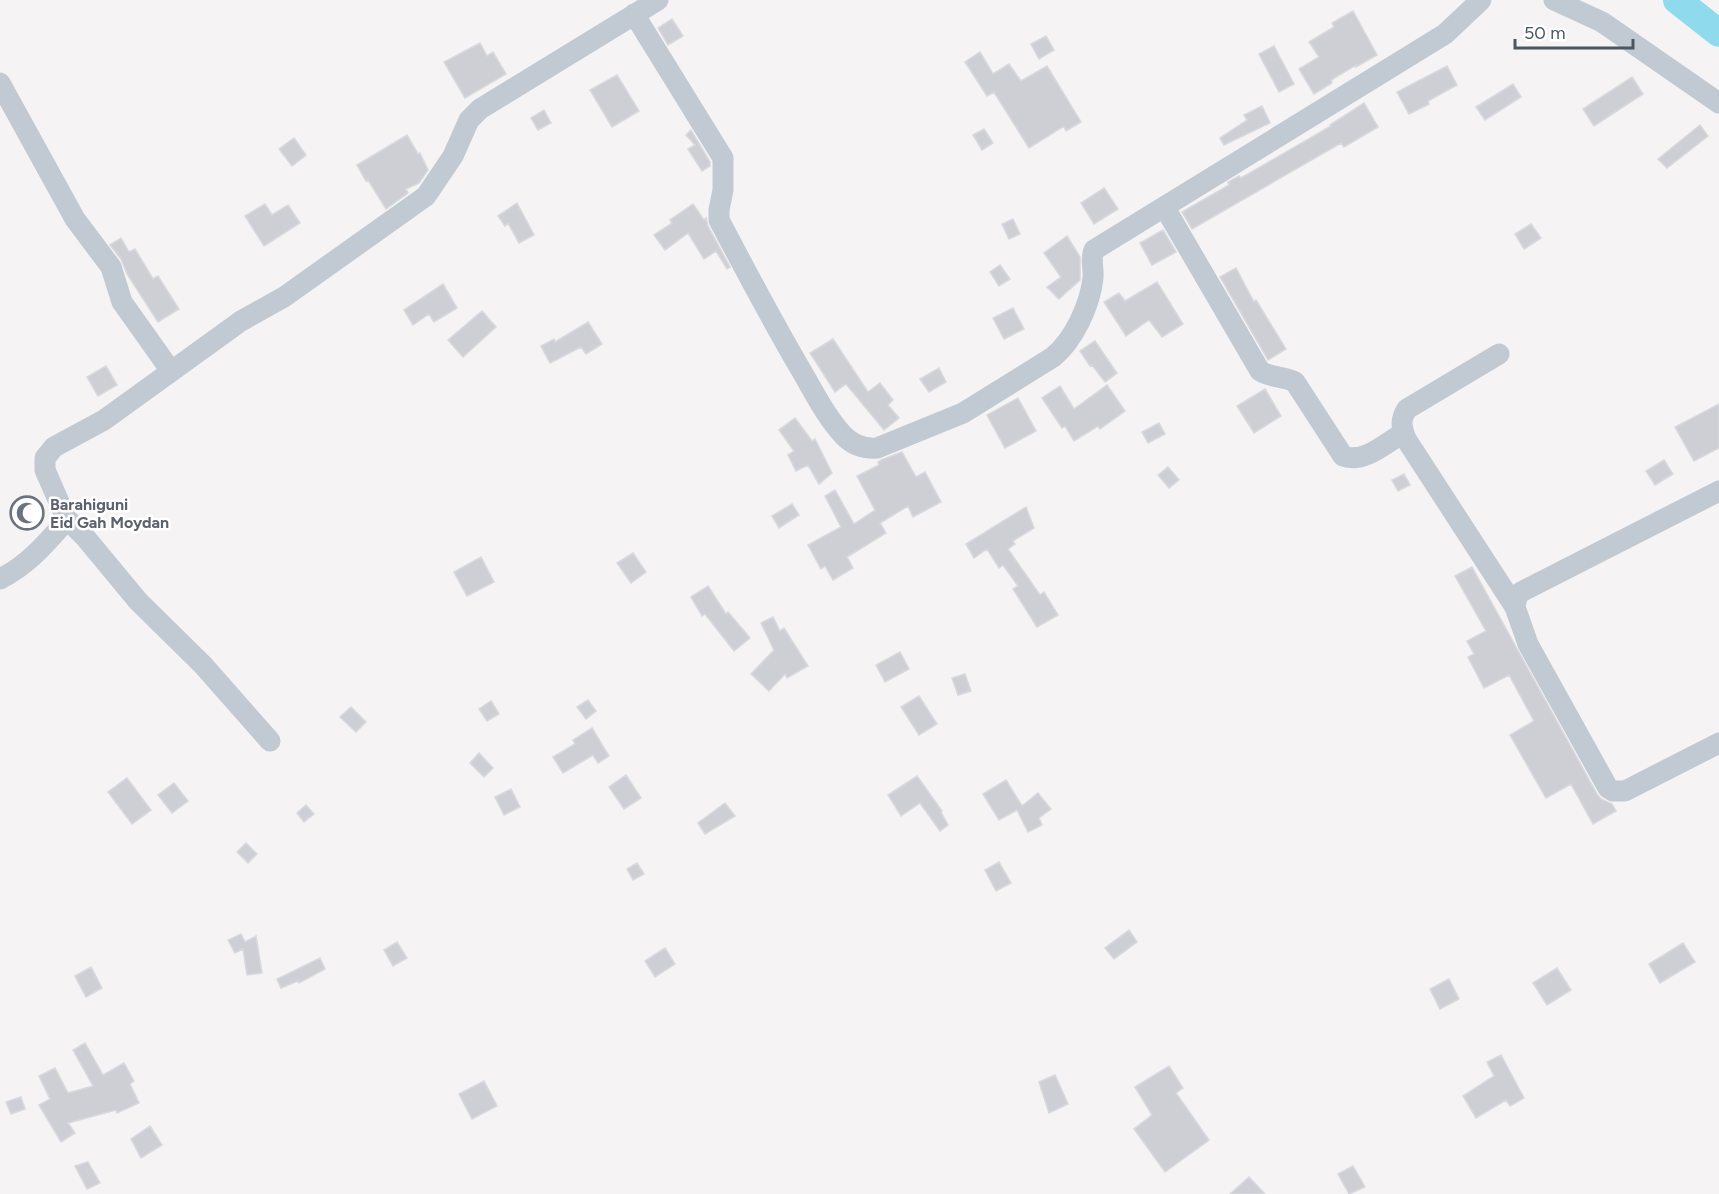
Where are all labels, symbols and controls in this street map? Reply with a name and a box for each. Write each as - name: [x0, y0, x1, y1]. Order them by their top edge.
- scale bar: [1515, 12, 1634, 50]
- text: 50 m: [1524, 22, 1566, 44]
- mosque icon: Barahiguni Eid Gah Moydan: [9, 495, 45, 531]
- place label: Barahiguni Eid Gah Moydan: [50, 495, 169, 532]

